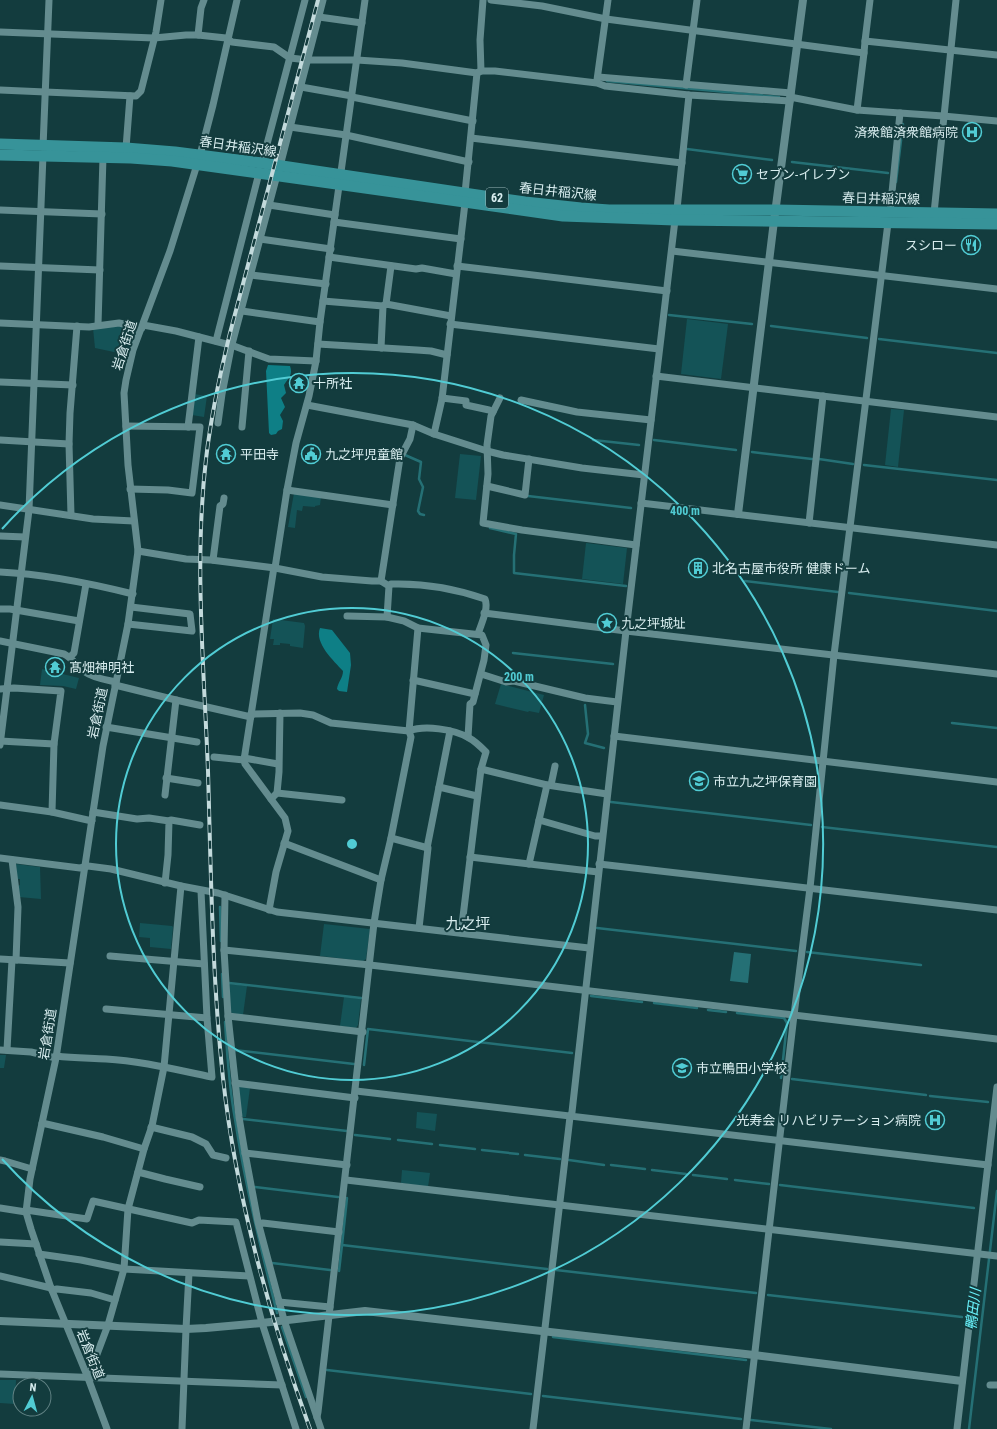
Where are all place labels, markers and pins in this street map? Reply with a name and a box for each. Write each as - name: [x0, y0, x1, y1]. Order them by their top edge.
- hospital icon: 済衆館済衆館病院: [961, 121, 983, 143]
- place label: 済衆館済衆館病院: [854, 125, 958, 140]
- supermarket icon: セブン-イレブン: [731, 163, 753, 185]
- place label: セブン-イレブン: [756, 167, 850, 182]
- restaurant icon: スシロー: [960, 234, 982, 256]
- place label: スシロー: [905, 238, 957, 253]
- temple icon: 十所社: [288, 372, 310, 394]
- place label: 十所社: [313, 376, 352, 391]
- temple icon: 平田寺: [215, 443, 237, 465]
- public building icon: 九之坪児童館: [300, 443, 322, 465]
- place label: 平田寺: [240, 447, 279, 462]
- place label: 九之坪児童館: [325, 447, 403, 462]
- building icon: 北名古屋市役所 健康ドーム: [687, 557, 709, 579]
- place label: 北名古屋市役所 健康ドーム: [712, 561, 871, 576]
- place icon: 九之坪城址: [596, 612, 618, 634]
- place label: 九之坪城址: [621, 616, 686, 631]
- temple icon: 髙畑神明社: [44, 656, 66, 678]
- place label: 髙畑神明社: [69, 660, 134, 675]
- school or university icon: 市立九之坪保育園: [688, 770, 710, 792]
- place label: 市立九之坪保育園: [713, 774, 817, 789]
- centre of rings: [345, 837, 359, 851]
- school or university icon: 市立鴨田小学校: [671, 1057, 693, 1079]
- place label: 市立鴨田小学校: [696, 1061, 787, 1076]
- hospital icon: 光寿会 リハビリテーション病院: [924, 1109, 946, 1131]
- place label: 光寿会 リハビリテーション病院: [736, 1113, 921, 1128]

